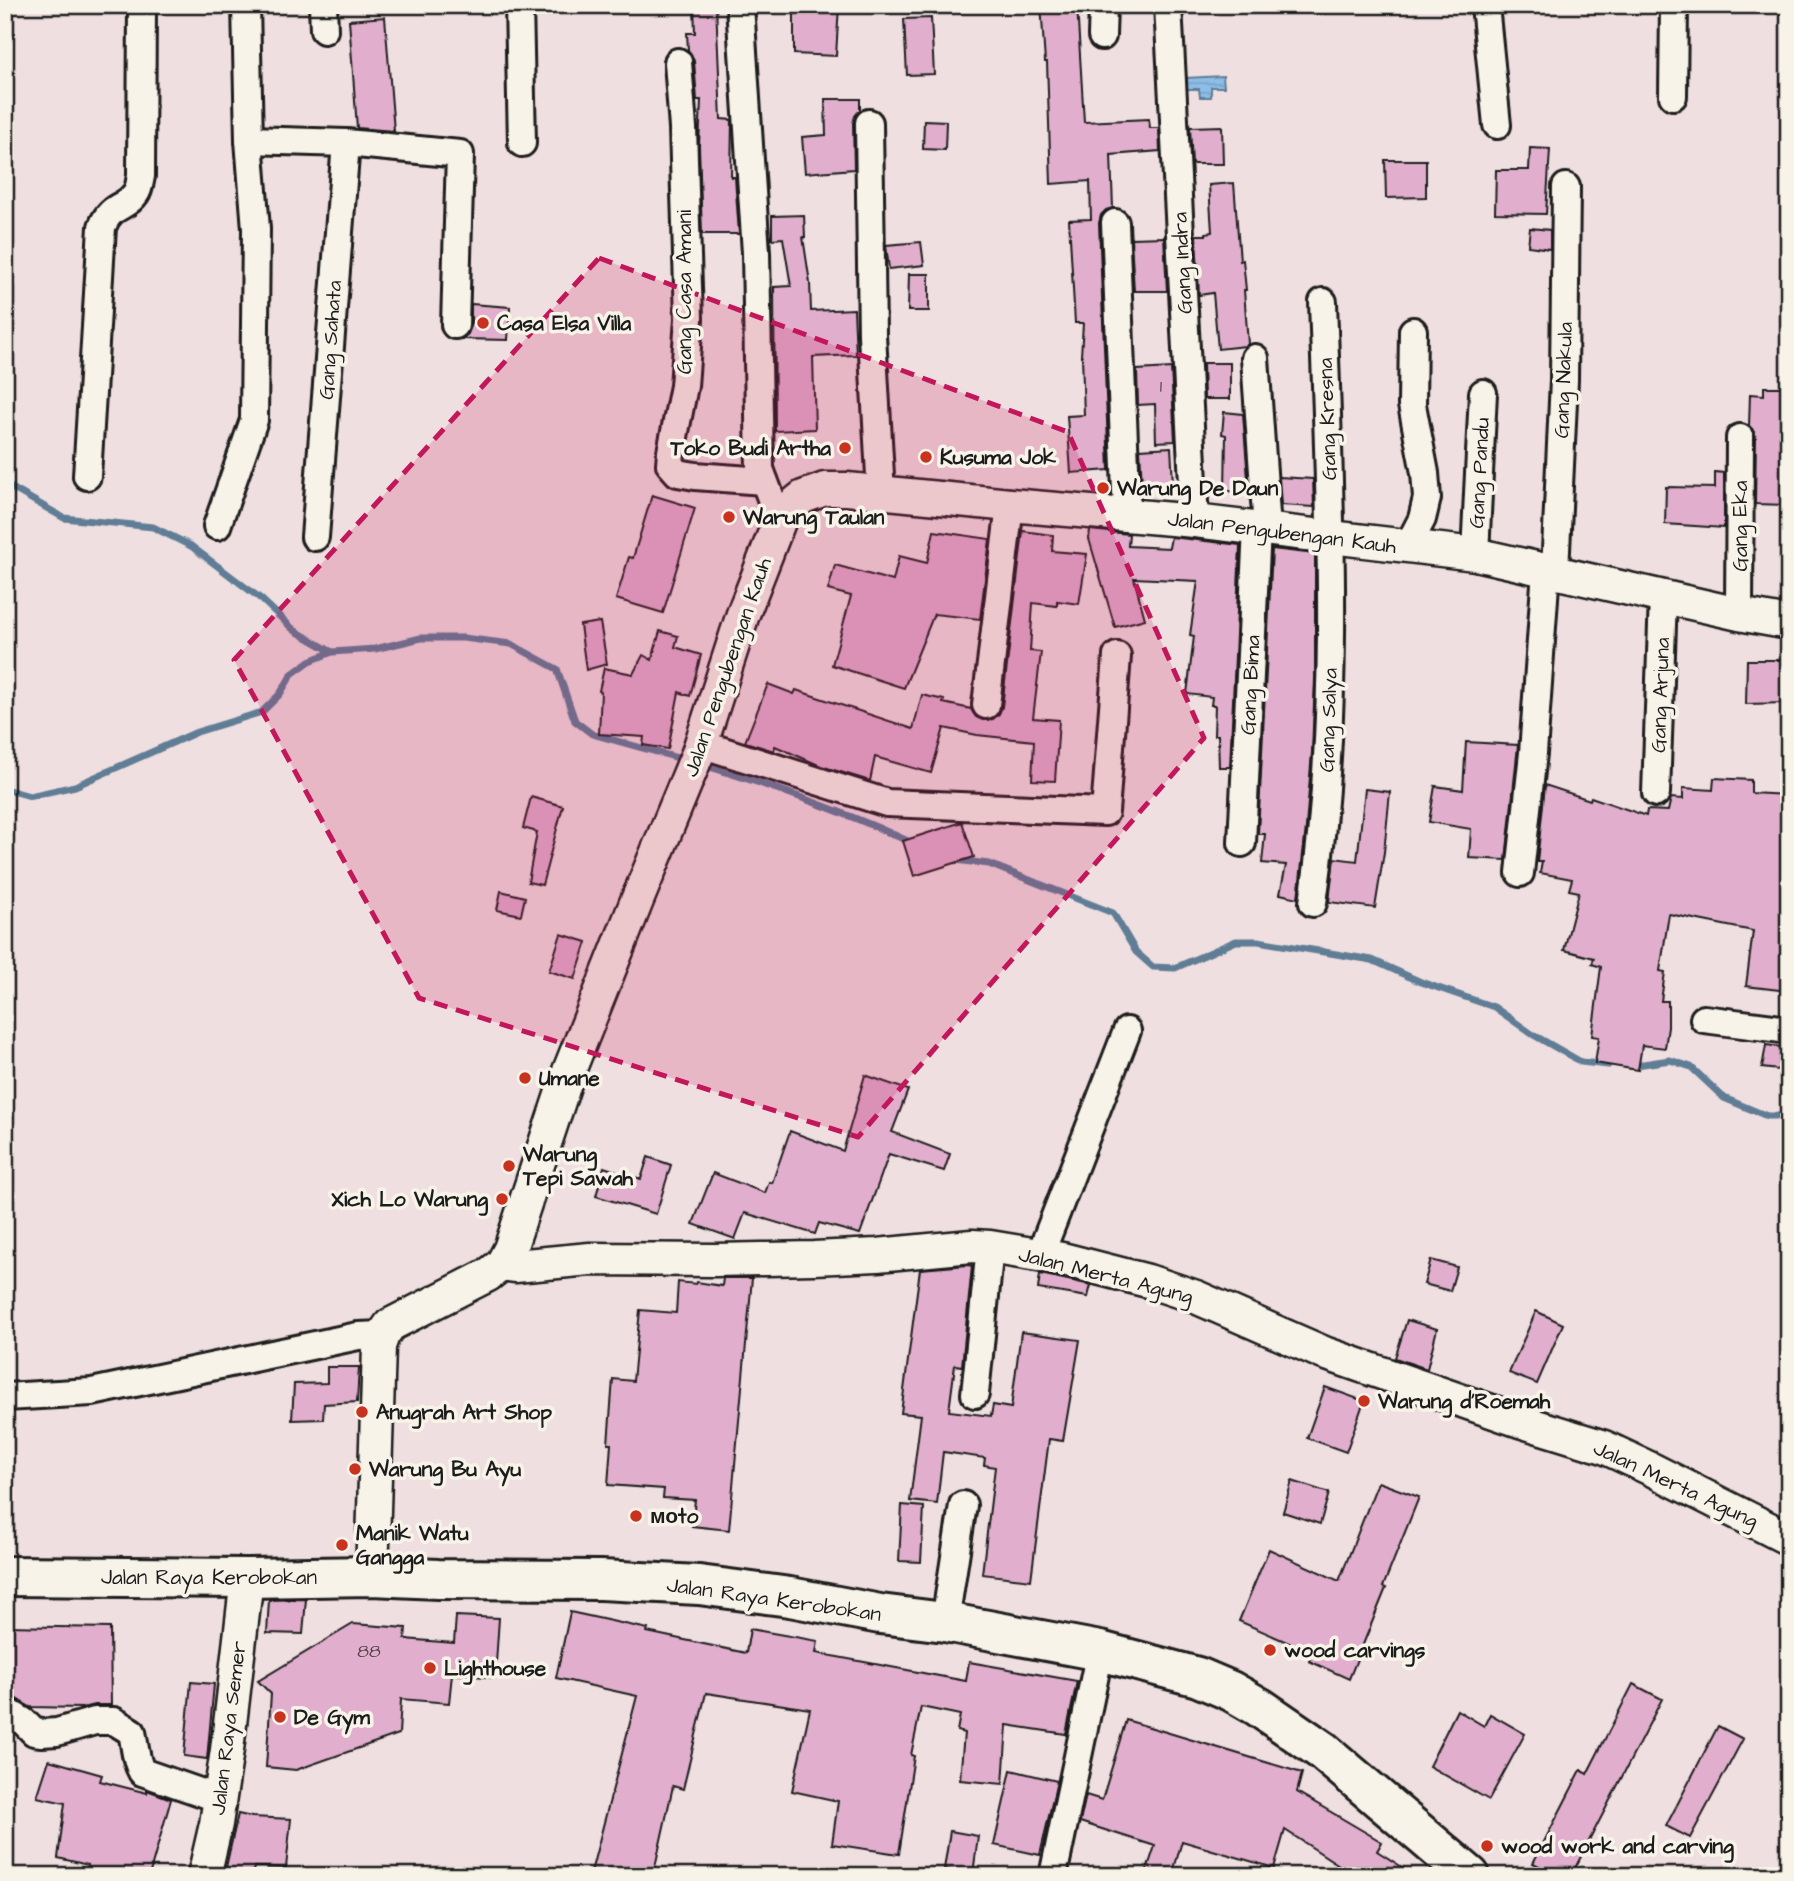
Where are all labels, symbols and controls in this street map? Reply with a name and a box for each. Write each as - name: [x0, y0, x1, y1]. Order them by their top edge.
- street label: Gang Casa Amani: [670, 210, 701, 374]
- street label: Gang Indra: [1165, 211, 1202, 315]
- street label: Gang Sahata: [312, 279, 351, 401]
- place label: Casa Elsa Villa: [497, 309, 631, 338]
- marker: Casa Elsa Villa: [475, 315, 491, 331]
- street label: Gang Nakula: [1547, 321, 1582, 439]
- street label: Gang Kresna: [1311, 357, 1346, 481]
- house number: 1: [1160, 374, 1162, 399]
- street label: Gang Pandu: [1462, 417, 1499, 529]
- place label: Toko Budi Artha: [669, 434, 831, 463]
- marker: Toko Budi Artha: [837, 440, 853, 456]
- place label: Kusuma Jok: [940, 443, 1056, 472]
- marker: Kusuma Jok: [918, 449, 934, 465]
- place label: Warung De Daun: [1116, 474, 1279, 505]
- marker: Warung De Daun: [1095, 480, 1111, 496]
- street label: Gang Eka: [1726, 480, 1757, 571]
- place label: Warung Taulan: [742, 503, 885, 534]
- street label: Jalan Pengubengan Kauh: [1166, 504, 1398, 563]
- marker: Warung Taulan: [721, 509, 737, 525]
- street label: Jalan Pengubengan Kauh: [676, 553, 781, 781]
- street label: Gang Bima: [1233, 634, 1270, 736]
- street label: Gang Arjuna: [1644, 636, 1679, 753]
- street label: Gang Salya: [1312, 667, 1347, 773]
- place label: Umane: [539, 1064, 600, 1093]
- marker: Umane: [517, 1070, 533, 1086]
- place label: Warung Tepi Sawah: [522, 1140, 634, 1194]
- marker: Warung Tepi Sawah: [501, 1158, 517, 1174]
- place label: Xich Lo Warung: [331, 1185, 488, 1216]
- marker: Xich Lo Warung: [494, 1191, 510, 1207]
- street label: Jalan Merta Agung: [1015, 1240, 1196, 1313]
- place label: Warung d'Roemah: [1377, 1387, 1551, 1418]
- marker: Warung d'Roemah: [1356, 1393, 1372, 1409]
- place label: Anugrah Art Shop: [376, 1398, 552, 1429]
- marker: Anugrah Art Shop: [354, 1404, 370, 1420]
- street label: Jalan Merta Agung: [1588, 1434, 1763, 1537]
- place label: Warung Bu Ayu: [368, 1455, 521, 1487]
- marker: Warung Bu Ayu: [347, 1461, 363, 1477]
- place label: моto: [650, 1502, 699, 1531]
- marker: моto: [628, 1508, 644, 1524]
- place label: Manik Watu Gangga: [356, 1519, 469, 1574]
- marker: Manik Watu Gangga: [334, 1537, 350, 1553]
- street label: Jalan Raya Kerobokan: [101, 1563, 317, 1594]
- street label: Jalan Raya Kerobokan: [665, 1570, 883, 1631]
- place label: wood carvings: [1284, 1636, 1426, 1667]
- street label: Jalan Raya Semer: [203, 1639, 256, 1817]
- house number: 88: [357, 1639, 381, 1664]
- marker: wood carvings: [1262, 1642, 1278, 1658]
- place label: Lighthouse: [444, 1654, 547, 1685]
- marker: Lighthouse: [422, 1660, 438, 1676]
- place label: De Gym: [294, 1703, 370, 1735]
- marker: De Gym: [272, 1709, 288, 1725]
- place label: wood work and carving: [1501, 1832, 1734, 1863]
- marker: wood work and carving: [1479, 1838, 1495, 1854]

